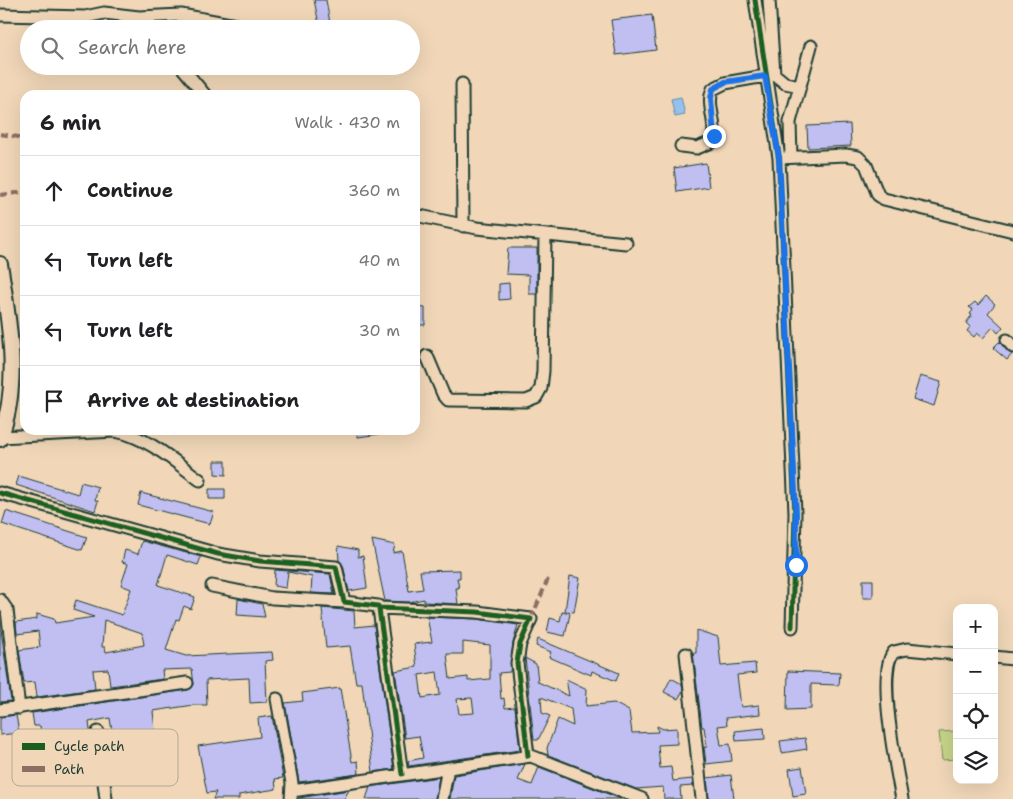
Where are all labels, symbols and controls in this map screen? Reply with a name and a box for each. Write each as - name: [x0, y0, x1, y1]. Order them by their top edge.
- search box: [20, 20, 420, 75]
- icon: search: [38, 34, 66, 62]
- text: Search here: [78, 35, 187, 60]
- text: 6 min: [40, 109, 101, 137]
- text: Walk · 430 m: [294, 112, 400, 133]
- route end: [703, 125, 726, 148]
- icon: ahead: [40, 177, 68, 205]
- text: Continue: [87, 178, 173, 203]
- text: 360 m: [348, 180, 400, 201]
- icon: left: [40, 247, 68, 275]
- text: Turn left: [87, 248, 173, 273]
- text: 40 m: [358, 250, 400, 271]
- icon: left: [40, 317, 68, 345]
- text: Turn left: [87, 318, 173, 343]
- text: 30 m: [359, 320, 400, 341]
- icon: arrive: [40, 387, 68, 415]
- text: Arrive at destination: [87, 388, 299, 413]
- route start: [785, 554, 808, 577]
- map controls: [953, 604, 998, 784]
- button: +: [953, 604, 998, 649]
- button: −: [953, 649, 998, 694]
- button: locate: [953, 694, 998, 739]
- legend: [12, 729, 178, 786]
- text: Cycle path: [54, 737, 125, 755]
- button: layers: [953, 739, 998, 784]
- text: Path: [54, 760, 85, 778]

